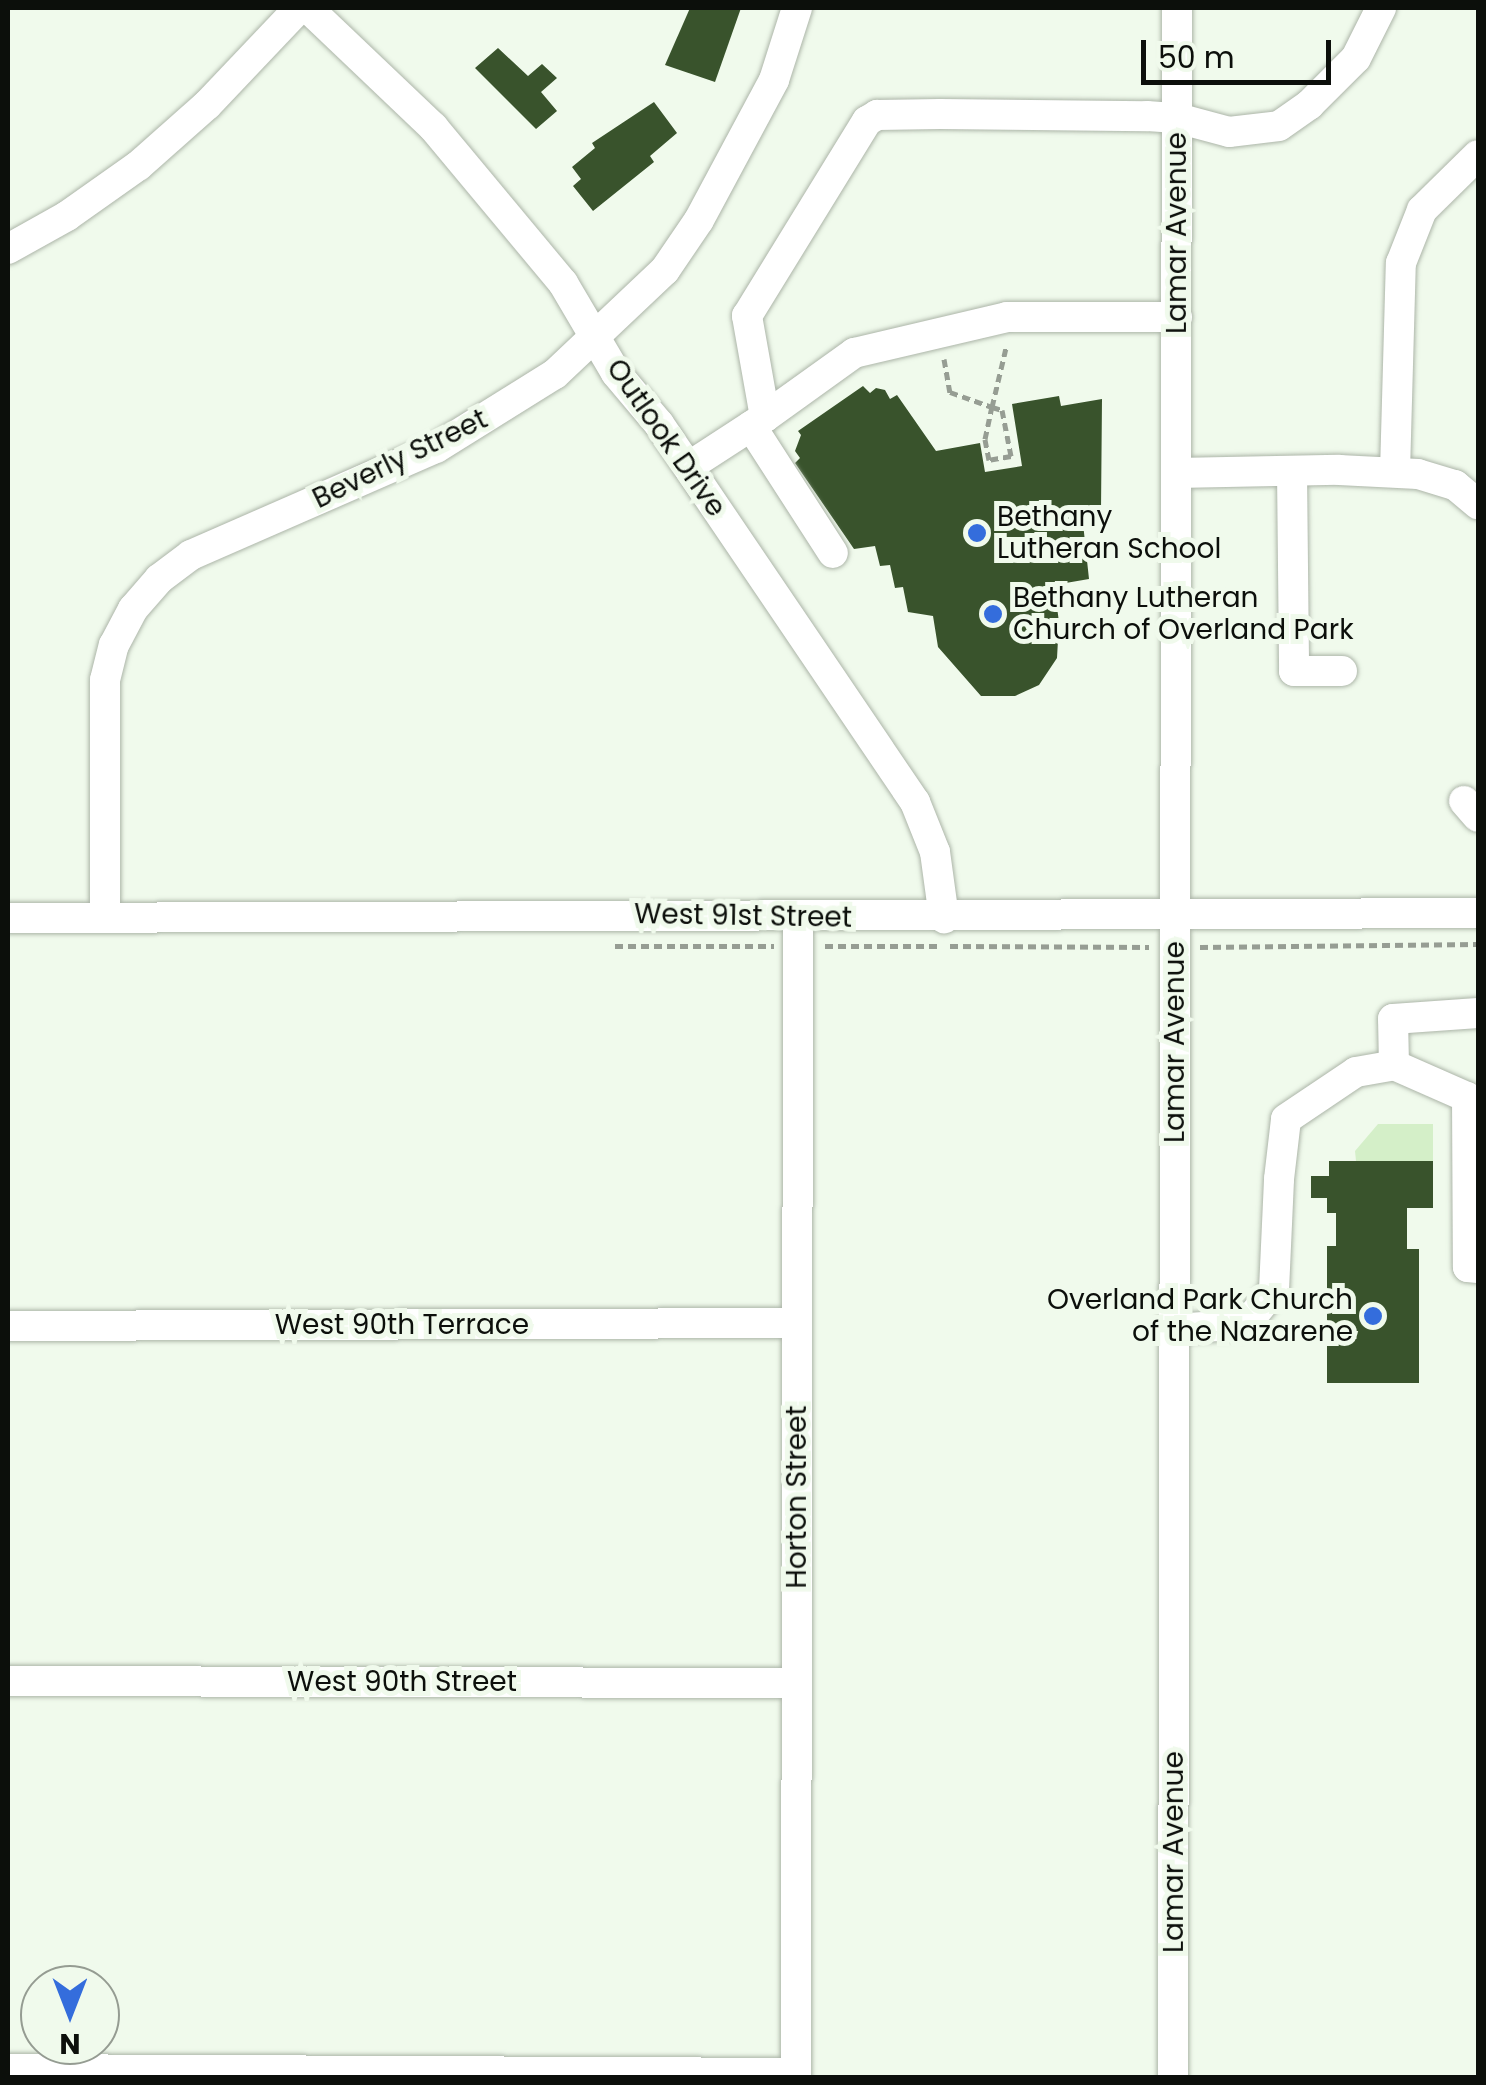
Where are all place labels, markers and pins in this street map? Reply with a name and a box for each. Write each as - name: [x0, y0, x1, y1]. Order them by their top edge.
- place label: Bethany Lutheran School: [997, 500, 1221, 566]
- marker: Bethany Lutheran School: [966, 522, 988, 544]
- place label: Bethany Lutheran Church of Overland Park: [1013, 581, 1354, 647]
- marker: Bethany Lutheran Church of Overland Park: [982, 603, 1004, 625]
- place label: Overland Park Church of the Nazarene: [1047, 1283, 1353, 1349]
- marker: Overland Park Church of the Nazarene: [1362, 1305, 1384, 1327]

